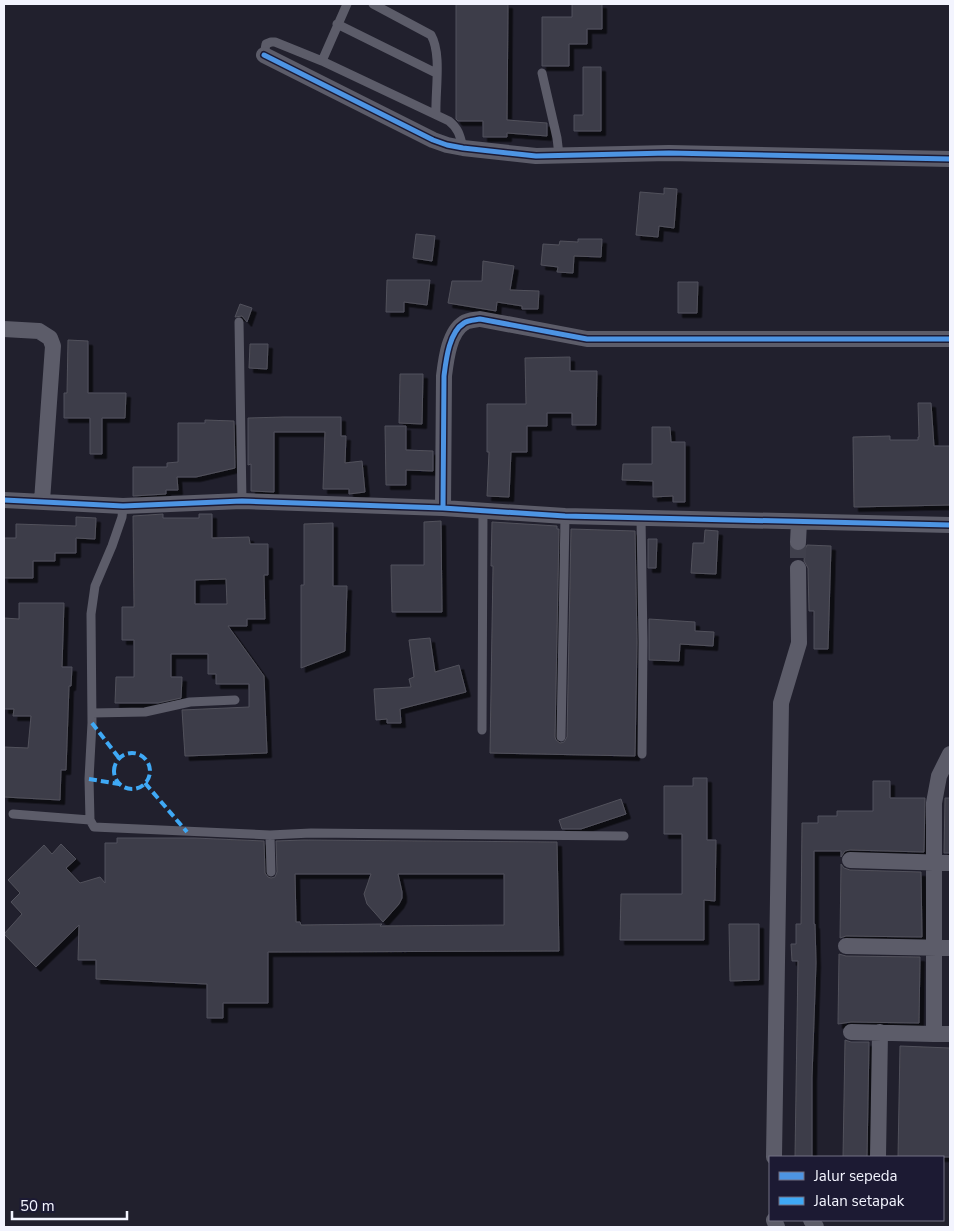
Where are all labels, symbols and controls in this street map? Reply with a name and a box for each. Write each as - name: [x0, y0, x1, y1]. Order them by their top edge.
- legend: [769, 1156, 944, 1221]
- text: Jalur sepeda: [813, 1166, 898, 1186]
- scale bar: [12, 1188, 128, 1220]
- text: Jalan setapak: [813, 1191, 905, 1211]
- text: 50 m: [20, 1196, 55, 1216]

